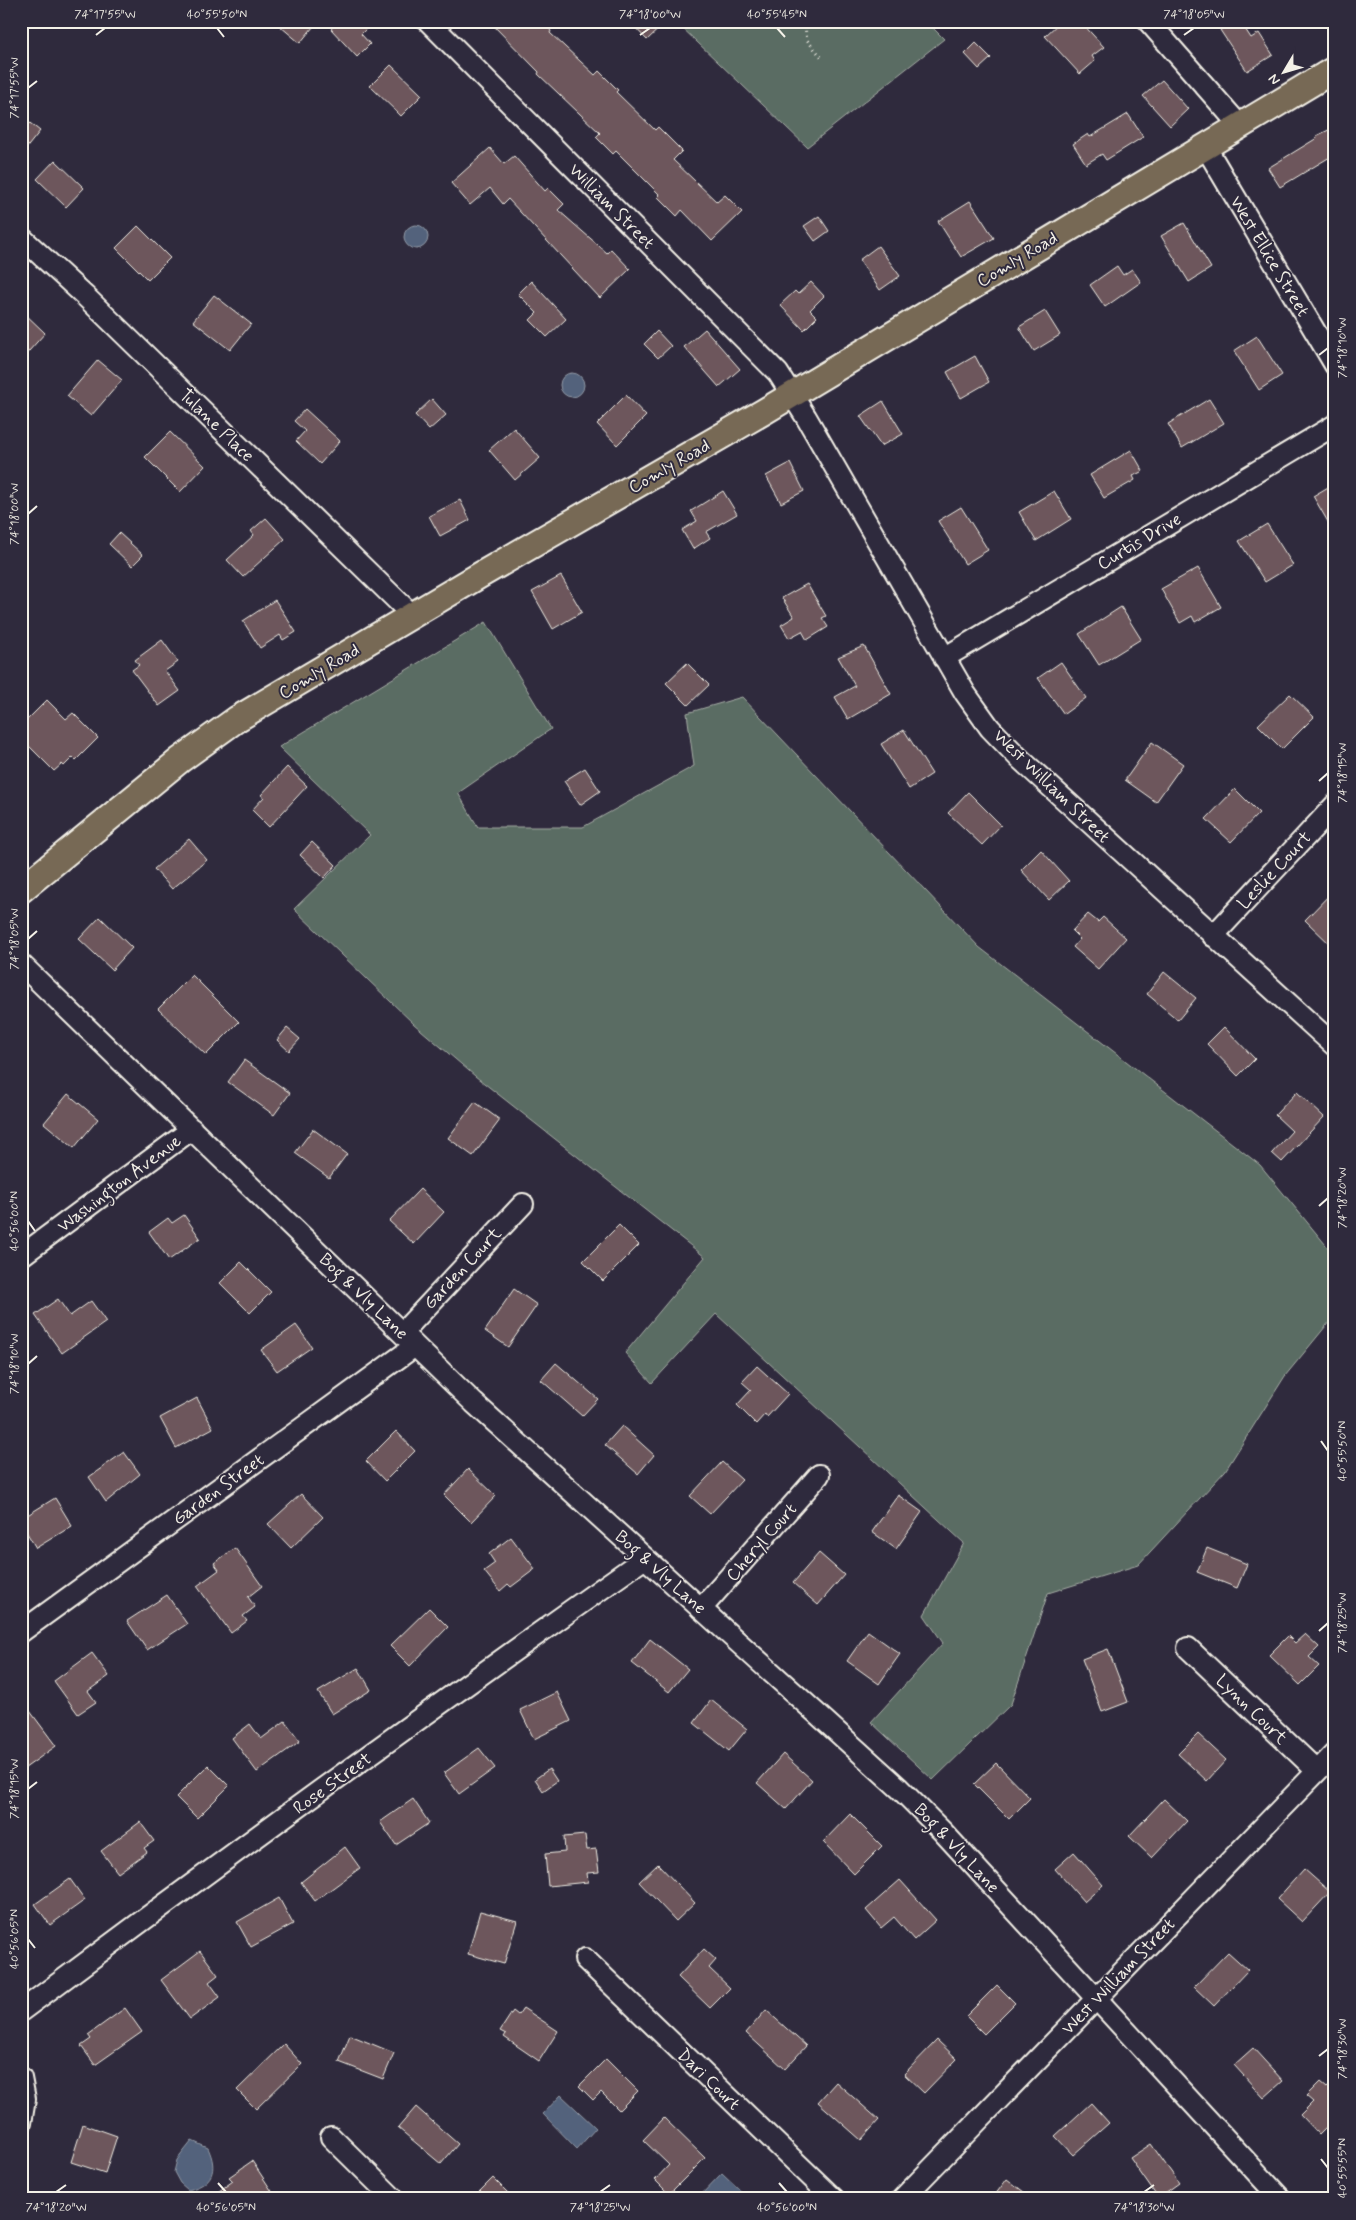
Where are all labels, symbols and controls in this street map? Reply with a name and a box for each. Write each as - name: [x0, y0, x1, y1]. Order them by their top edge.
- text: 74°17'55"W: [74, 7, 136, 23]
- text: 40°55'50"N: [187, 7, 247, 23]
- text: 74°18'00"W: [619, 7, 681, 23]
- text: 40°55'45"N: [747, 7, 807, 23]
- text: 74°18'05"W: [1163, 7, 1225, 23]
- north arrow: [1258, 48, 1308, 98]
- text: 74°17'55"W: [7, 57, 23, 119]
- text: N: [1265, 70, 1285, 89]
- street label: William Street: [563, 159, 660, 255]
- street label: West Ellice Street: [1224, 192, 1315, 322]
- street label: Comly Road: [973, 226, 1063, 293]
- text: 74°18'10"W: [1335, 318, 1351, 378]
- street label: Tulane Place: [173, 384, 259, 468]
- street label: Comly Road: [624, 434, 715, 500]
- text: 74°18'00"W: [7, 483, 23, 545]
- street label: Curtis Drive: [1093, 507, 1186, 576]
- street label: Comly Road: [275, 638, 365, 705]
- street label: West William Street: [988, 725, 1115, 849]
- text: 74°18'15"W: [1335, 743, 1351, 803]
- street label: Leslie Court: [1232, 826, 1317, 915]
- text: 74°18'05"W: [7, 908, 23, 970]
- street label: Washington Avenue: [53, 1129, 188, 1240]
- text: 74°18'20"W: [1335, 1167, 1351, 1229]
- text: 40°56'00"N: [7, 1191, 23, 1251]
- street label: Garden Court: [418, 1222, 507, 1315]
- street label: Bog & Vly Lane: [312, 1248, 413, 1347]
- text: 74°18'10"W: [7, 1334, 23, 1394]
- text: 40°55'50"N: [1335, 1421, 1351, 1481]
- street label: Garden Street: [168, 1448, 269, 1531]
- street label: Cheryl Court: [721, 1498, 803, 1587]
- street label: Bog & Vly Lane: [608, 1525, 711, 1622]
- text: 74°18'25"W: [1335, 1593, 1351, 1653]
- street label: Lynn Court: [1210, 1669, 1293, 1750]
- street label: Rose Street: [288, 1747, 377, 1820]
- text: 74°18'15"W: [7, 1759, 23, 1819]
- street label: Bog & Vly Lane: [907, 1798, 1004, 1900]
- text: 40°56'05"N: [7, 1909, 23, 1969]
- street label: West William Street: [1057, 1913, 1181, 2040]
- text: 74°18'30"W: [1335, 2019, 1351, 2079]
- street label: Dari Court: [671, 2043, 745, 2116]
- text: 40°55'55"N: [1335, 2138, 1351, 2198]
- text: 74°18'20"W: [25, 2200, 87, 2216]
- text: 40°56'05"N: [196, 2200, 256, 2216]
- text: 74°18'25"W: [570, 2200, 630, 2216]
- text: 40°56'00"N: [757, 2200, 817, 2216]
- text: 74°18'30"W: [1114, 2200, 1174, 2216]

